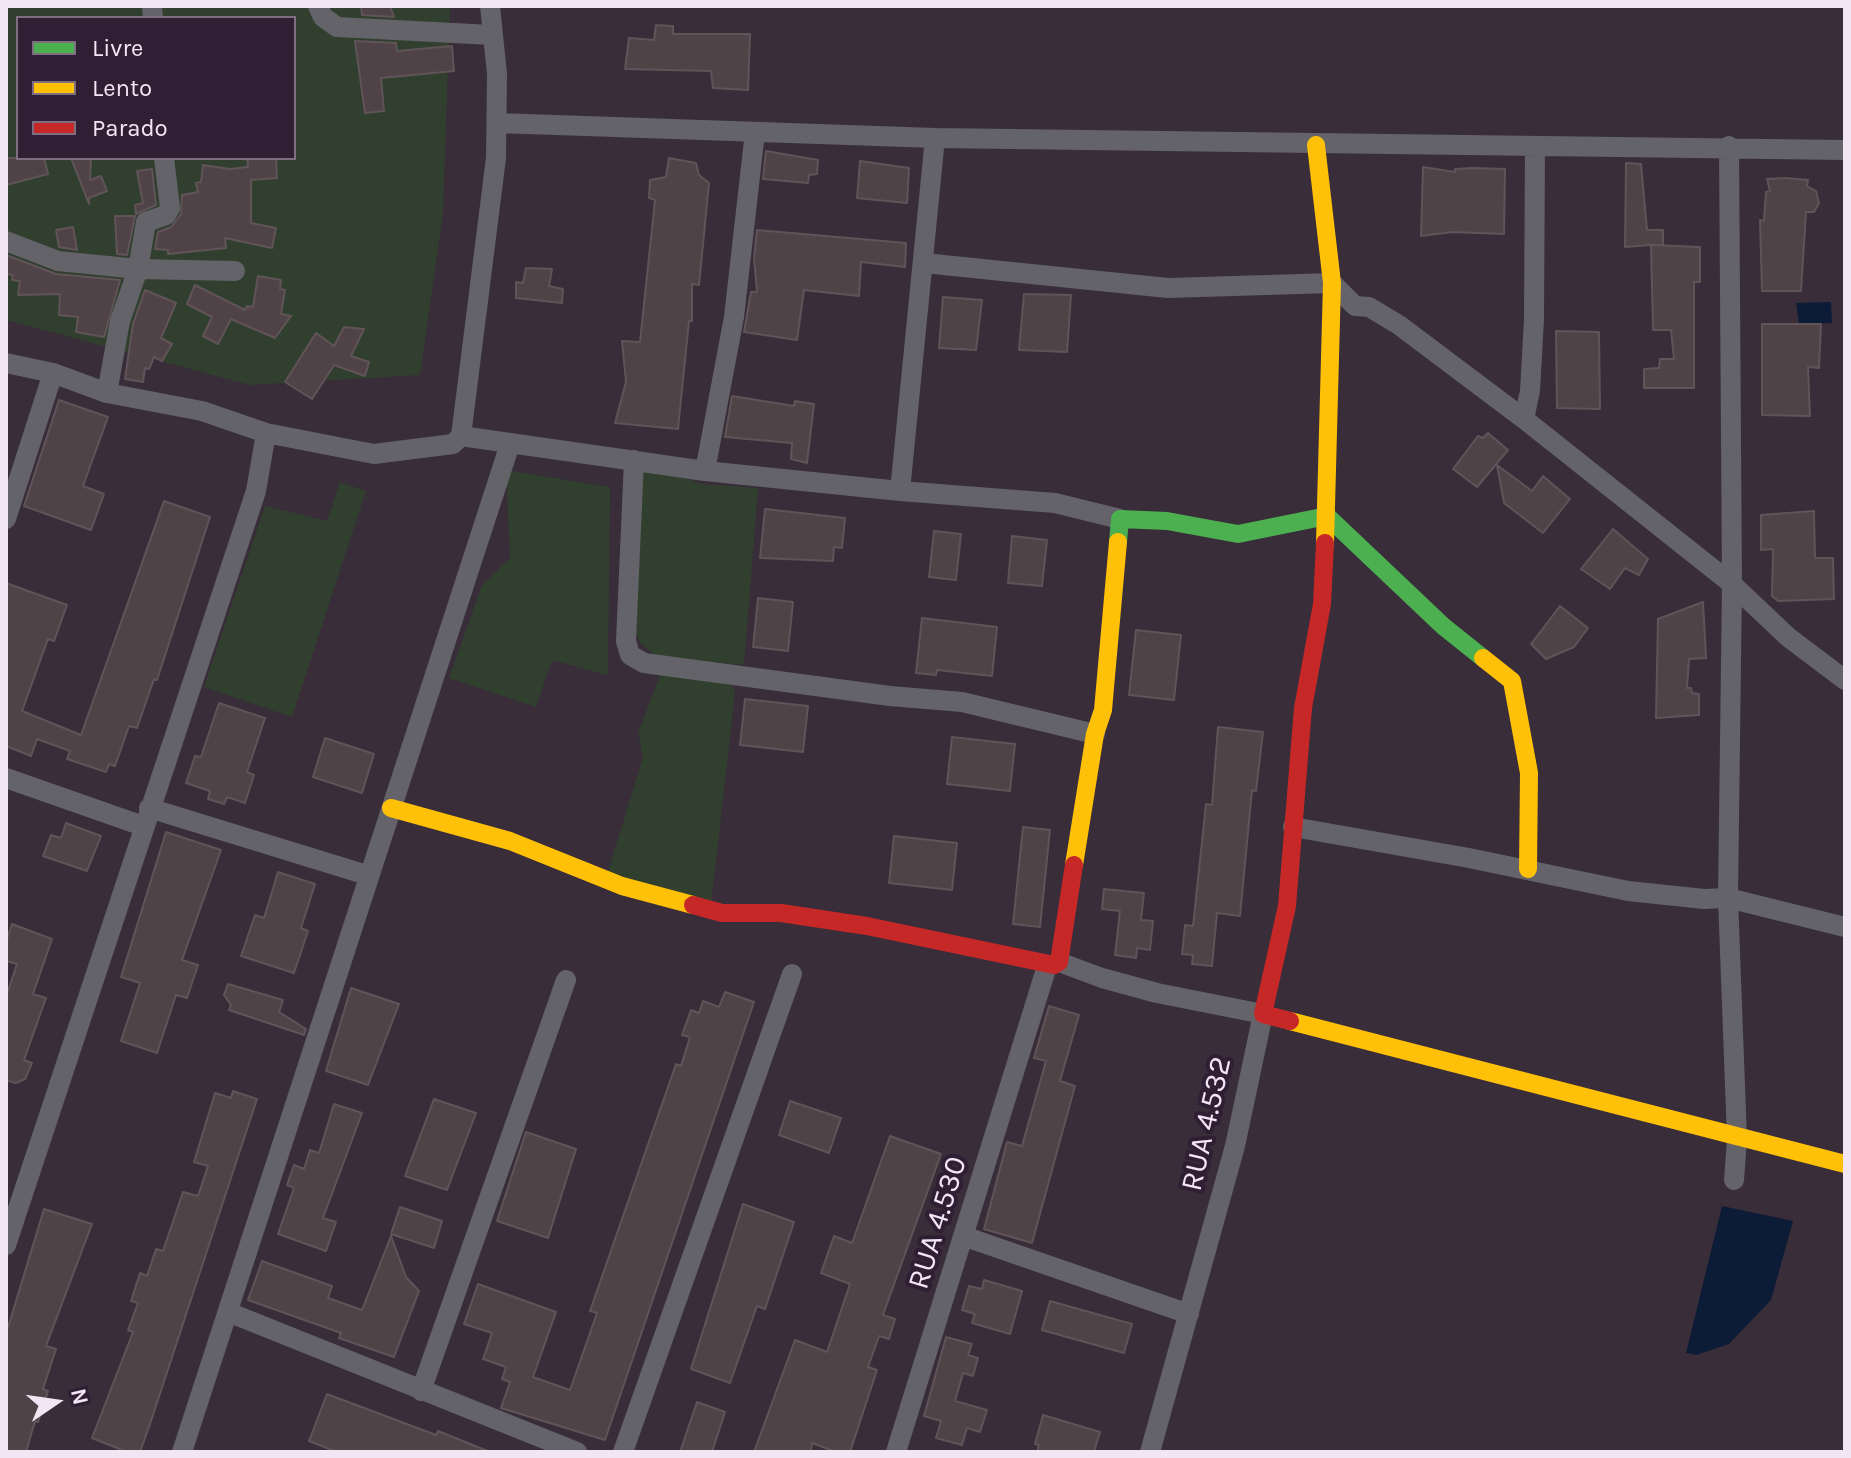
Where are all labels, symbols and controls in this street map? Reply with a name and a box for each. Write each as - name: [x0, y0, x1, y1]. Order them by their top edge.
- legend: [16, 16, 296, 160]
- text: Livre: [92, 34, 143, 62]
- text: Lento: [92, 74, 152, 102]
- text: Parado: [92, 114, 168, 142]
- street label: RUA 4.532: [1174, 1053, 1240, 1195]
- street label: RUA 4.530: [901, 1152, 975, 1294]
- north arrow: [16, 1362, 96, 1442]
- text: N: [65, 1386, 94, 1407]

